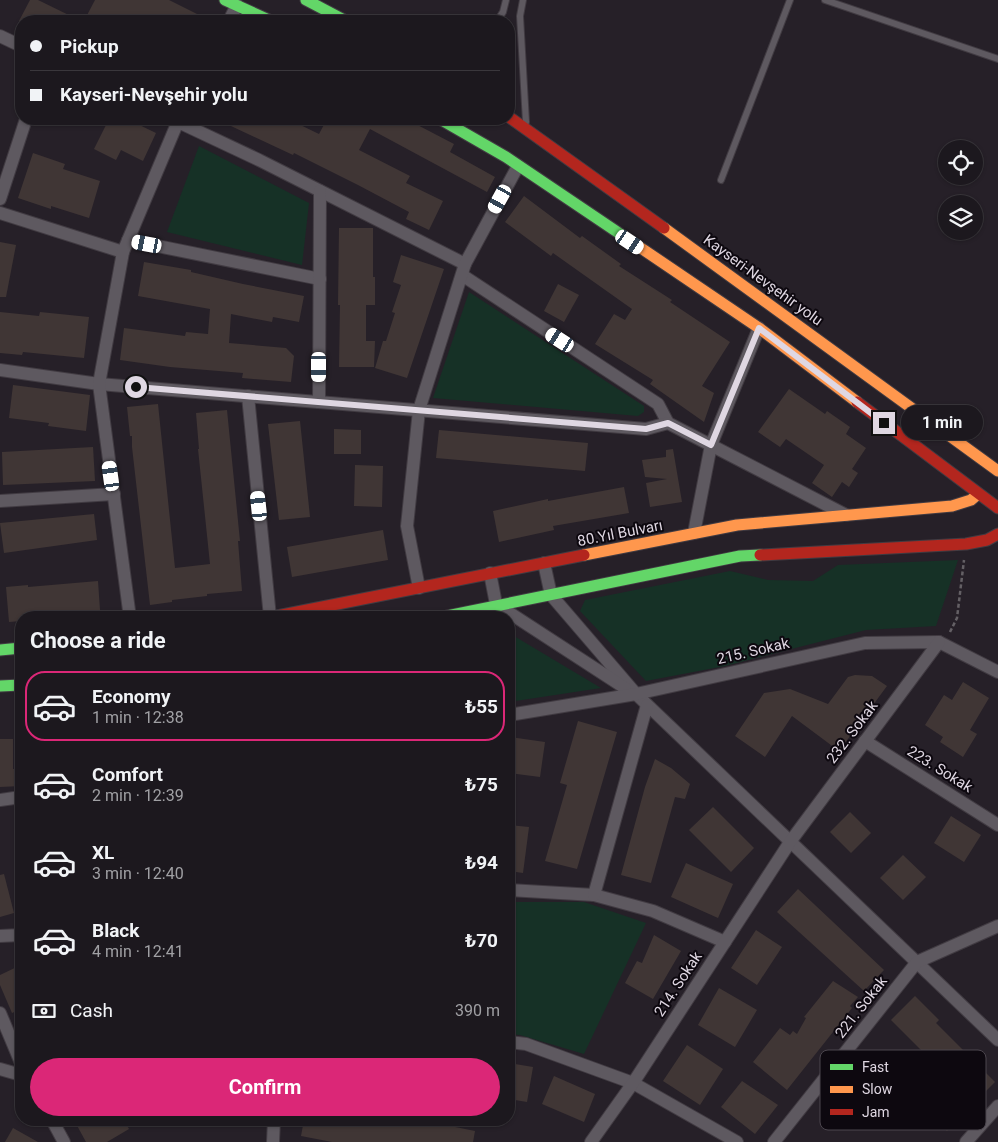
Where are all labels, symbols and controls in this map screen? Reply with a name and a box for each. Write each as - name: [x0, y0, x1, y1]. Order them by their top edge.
- text: Pickup: [60, 35, 119, 58]
- text: Kayseri-Nevşehir yolu: [60, 83, 248, 106]
- map controls: [938, 140, 983, 240]
- button: locate: [938, 140, 983, 185]
- car: [486, 182, 513, 216]
- button: layers: [938, 195, 983, 240]
- car: [613, 227, 646, 257]
- street label: Kayseri-Nevşehir yolu: [700, 231, 826, 329]
- car: [130, 234, 163, 254]
- car: [543, 326, 576, 354]
- car: [311, 352, 326, 382]
- route start: [125, 376, 147, 398]
- callout: 1 min: [902, 406, 984, 440]
- route end: [873, 412, 895, 434]
- text: 1 min: [922, 413, 962, 432]
- car: [101, 460, 120, 492]
- car: [249, 490, 268, 522]
- street label: 80.Yıl Bulvarı: [576, 516, 664, 550]
- text: Choose a ride: [30, 628, 166, 653]
- street label: 215. Sokak: [715, 634, 791, 668]
- icon: car: [32, 684, 77, 729]
- text: Economy: [92, 685, 171, 708]
- text: ₺55: [465, 695, 498, 718]
- street label: 232. Sokak: [823, 697, 882, 767]
- text: 1 min · 12:38: [92, 708, 184, 727]
- street label: 223. Sokak: [904, 742, 976, 796]
- icon: car: [32, 762, 77, 807]
- text: Comfort: [92, 763, 163, 786]
- text: ₺75: [465, 773, 498, 796]
- text: 2 min · 12:39: [92, 786, 184, 805]
- icon: car: [32, 840, 77, 885]
- text: XL: [92, 841, 114, 864]
- text: ₺94: [465, 851, 498, 874]
- text: 3 min · 12:40: [92, 864, 184, 883]
- icon: car: [32, 918, 77, 963]
- text: Black: [92, 919, 139, 942]
- text: ₺70: [465, 929, 498, 952]
- text: 4 min · 12:41: [92, 942, 184, 961]
- street label: 214. Sokak: [650, 948, 706, 1020]
- street label: 221. Sokak: [831, 972, 891, 1042]
- icon: cash: [30, 997, 58, 1025]
- text: Cash: [70, 999, 113, 1022]
- text: 390 m: [455, 1001, 500, 1020]
- legend: [820, 1050, 986, 1130]
- button: Confirm: [30, 1058, 500, 1116]
- text: Fast: [862, 1059, 889, 1075]
- text: Slow: [862, 1081, 893, 1097]
- text: Jam: [862, 1104, 890, 1120]

